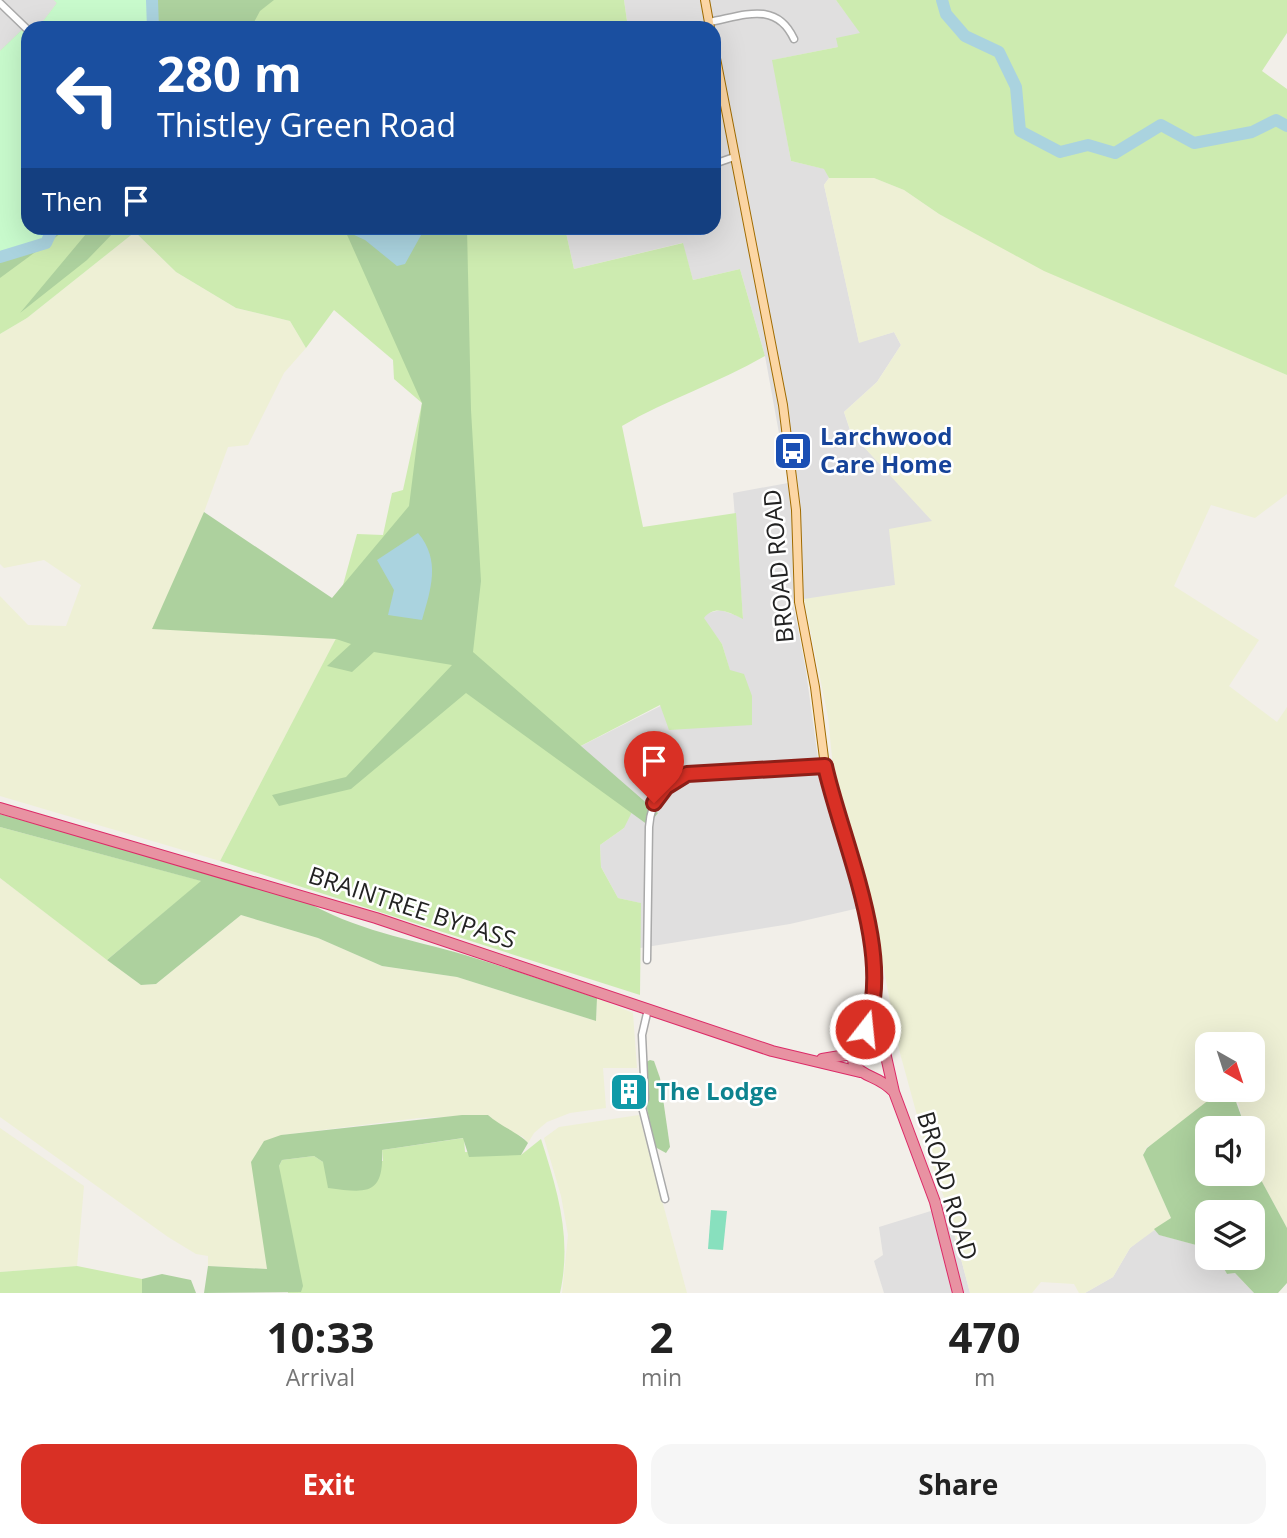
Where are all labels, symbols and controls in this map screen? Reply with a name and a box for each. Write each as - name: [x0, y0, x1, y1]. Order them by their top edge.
- text: 280 m: [157, 40, 302, 106]
- icon: left: [42, 49, 133, 140]
- text: Thistley Green Road: [157, 103, 456, 146]
- icon: arrive: [117, 182, 155, 220]
- text: Then: [42, 183, 103, 219]
- place label: Larchwood Care Home: [820, 419, 953, 480]
- bus stop icon: Larchwood Care Home: [772, 430, 814, 472]
- street label: BROAD ROAD: [754, 488, 801, 644]
- pin: [624, 731, 684, 803]
- icon: arrive: [635, 742, 673, 780]
- street label: BRAINTREE BYPASS: [305, 857, 520, 956]
- position arrow: [828, 992, 902, 1066]
- north arrow: [1195, 1032, 1265, 1102]
- map controls: [1195, 1032, 1265, 1270]
- building icon: The Lodge: [608, 1071, 650, 1113]
- place label: The Lodge: [656, 1074, 777, 1107]
- street label: BROAD ROAD: [910, 1107, 987, 1264]
- button: sound: [1195, 1116, 1265, 1186]
- button: layers: [1195, 1200, 1265, 1270]
- text: 10:33: [266, 1308, 374, 1365]
- text: 2: [649, 1308, 674, 1365]
- text: 470: [949, 1308, 1021, 1365]
- text: Arrival: [286, 1361, 355, 1393]
- text: min: [641, 1361, 682, 1393]
- text: m: [974, 1361, 995, 1393]
- button: Exit: [21, 1444, 637, 1524]
- button: Share: [651, 1444, 1266, 1524]

